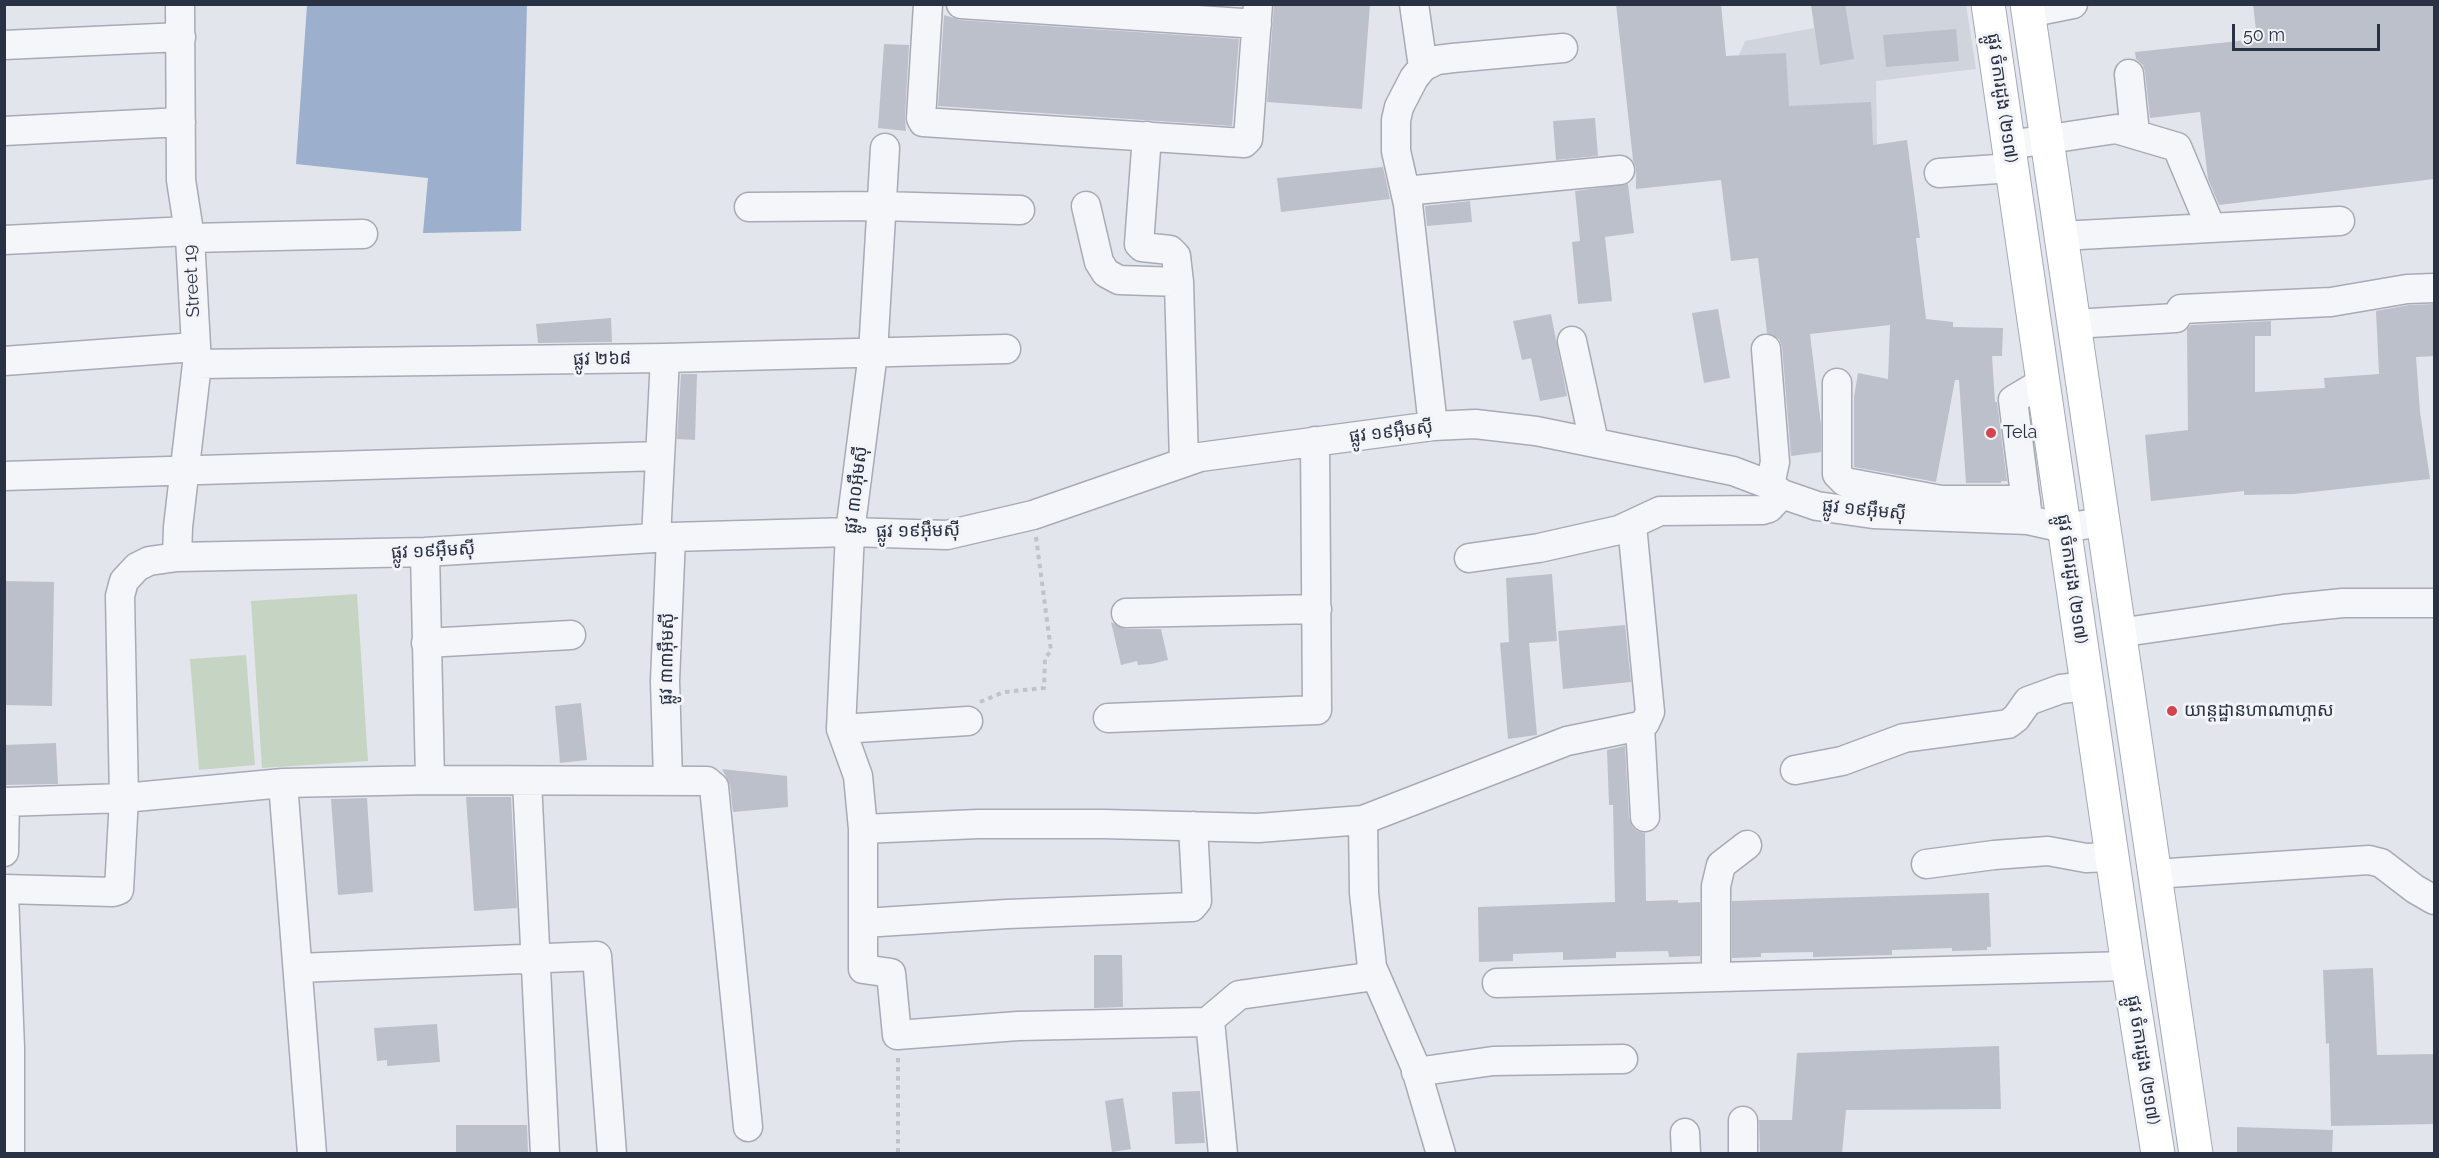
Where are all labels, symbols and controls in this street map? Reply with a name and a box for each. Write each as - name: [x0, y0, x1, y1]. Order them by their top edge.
- scale bar: [2235, 12, 2384, 50]
- text: 50 m: [2243, 24, 2285, 45]
- street label: ផ្លូវ ចំការដូង (២១៧): [1982, 32, 2022, 164]
- street label: Street 19: [179, 244, 205, 318]
- street label: ផ្លូវ ២៦៨: [573, 348, 631, 370]
- street label: ផ្លូវ ១៩អ៊ឹមស៊ី: [1348, 416, 1434, 448]
- place label: Tela: [2003, 422, 2037, 444]
- marker: Tela: [1984, 426, 1998, 440]
- street label: ផ្លូវ ៣០អ៊ឹមស៊ី: [840, 445, 872, 535]
- street label: ផ្លូវ ១៩អ៊ឹមស៊ី: [1821, 495, 1907, 525]
- street label: ផ្លូវ ចំការដូង (២១៧): [2052, 513, 2092, 645]
- street label: ផ្លូវ ១៩អ៊ឹមស៊ី: [876, 519, 960, 543]
- street label: ផ្លូវ ១៩អ៊ឹមស៊ី: [390, 538, 476, 564]
- street label: ផ្លូវ ៣៣អ៊ឹមស៊ី: [655, 613, 679, 705]
- place label: យាន្ដដ្ឋានហាណាហ្គាស: [2184, 700, 2334, 722]
- marker: យាន្ដដ្ឋានហាណាហ្គាស: [2165, 704, 2179, 718]
- street label: ផ្លូវ ចំការដូង (២១៧): [2122, 994, 2164, 1126]

